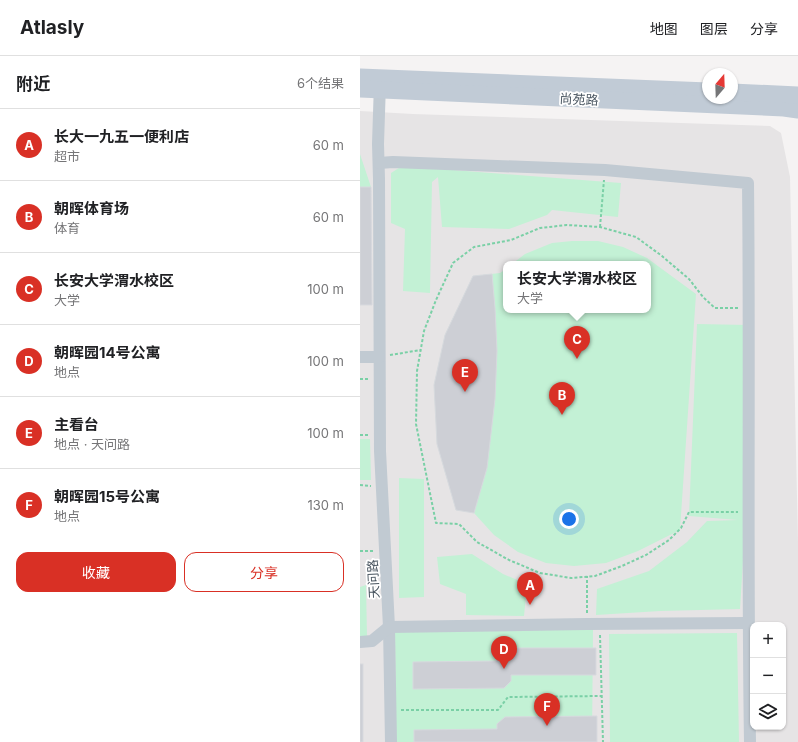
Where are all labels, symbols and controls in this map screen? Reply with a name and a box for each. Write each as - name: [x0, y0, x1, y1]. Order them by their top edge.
- text: Atlasly: [20, 16, 84, 39]
- text: 地图: [650, 20, 678, 37]
- text: 图层: [700, 20, 728, 37]
- text: 分享: [750, 20, 778, 37]
- north arrow: [702, 68, 738, 104]
- text: 附近: [16, 74, 50, 94]
- text: 6个结果: [297, 75, 344, 91]
- street label: 尚苑路: [559, 90, 599, 108]
- text: 长大一九五一便利店: [54, 127, 189, 146]
- text: A: [24, 137, 34, 153]
- text: 60 m: [313, 137, 344, 153]
- text: 超市: [54, 148, 80, 164]
- text: 朝晖体育场: [54, 199, 129, 218]
- text: B: [25, 209, 33, 225]
- text: 60 m: [313, 209, 344, 225]
- text: 体育: [54, 220, 80, 236]
- popup: [503, 261, 651, 313]
- text: 长安大学渭水校区: [517, 269, 637, 288]
- text: 长安大学渭水校区: [54, 271, 174, 290]
- text: C: [24, 281, 34, 297]
- text: 100 m: [307, 281, 344, 297]
- text: 大学: [517, 290, 543, 306]
- text: 大学: [54, 292, 80, 308]
- pin: C: [564, 326, 590, 359]
- text: 朝晖园14号公寓: [54, 343, 161, 362]
- text: D: [24, 353, 34, 369]
- text: 100 m: [307, 353, 344, 369]
- pin: E: [452, 359, 478, 392]
- text: 地点: [54, 364, 80, 380]
- pin: B: [549, 382, 575, 415]
- text: 主看台: [54, 415, 99, 434]
- text: E: [25, 425, 33, 441]
- text: 100 m: [307, 425, 344, 441]
- text: 地点 · 天问路: [54, 436, 130, 452]
- text: 朝晖园15号公寓: [54, 487, 160, 506]
- text: F: [25, 497, 33, 513]
- text: 130 m: [307, 497, 344, 513]
- text: 地点: [54, 508, 80, 524]
- your location: [559, 509, 579, 529]
- button: 收藏: [16, 552, 176, 592]
- button: 分享: [184, 552, 344, 592]
- street label: 天问路: [364, 559, 382, 599]
- pin: A: [517, 572, 543, 605]
- map controls: [750, 622, 786, 730]
- button: +: [750, 622, 786, 658]
- pin: D: [491, 636, 517, 669]
- button: −: [750, 658, 786, 694]
- pin: F: [534, 693, 560, 726]
- button: layers: [750, 694, 786, 730]

